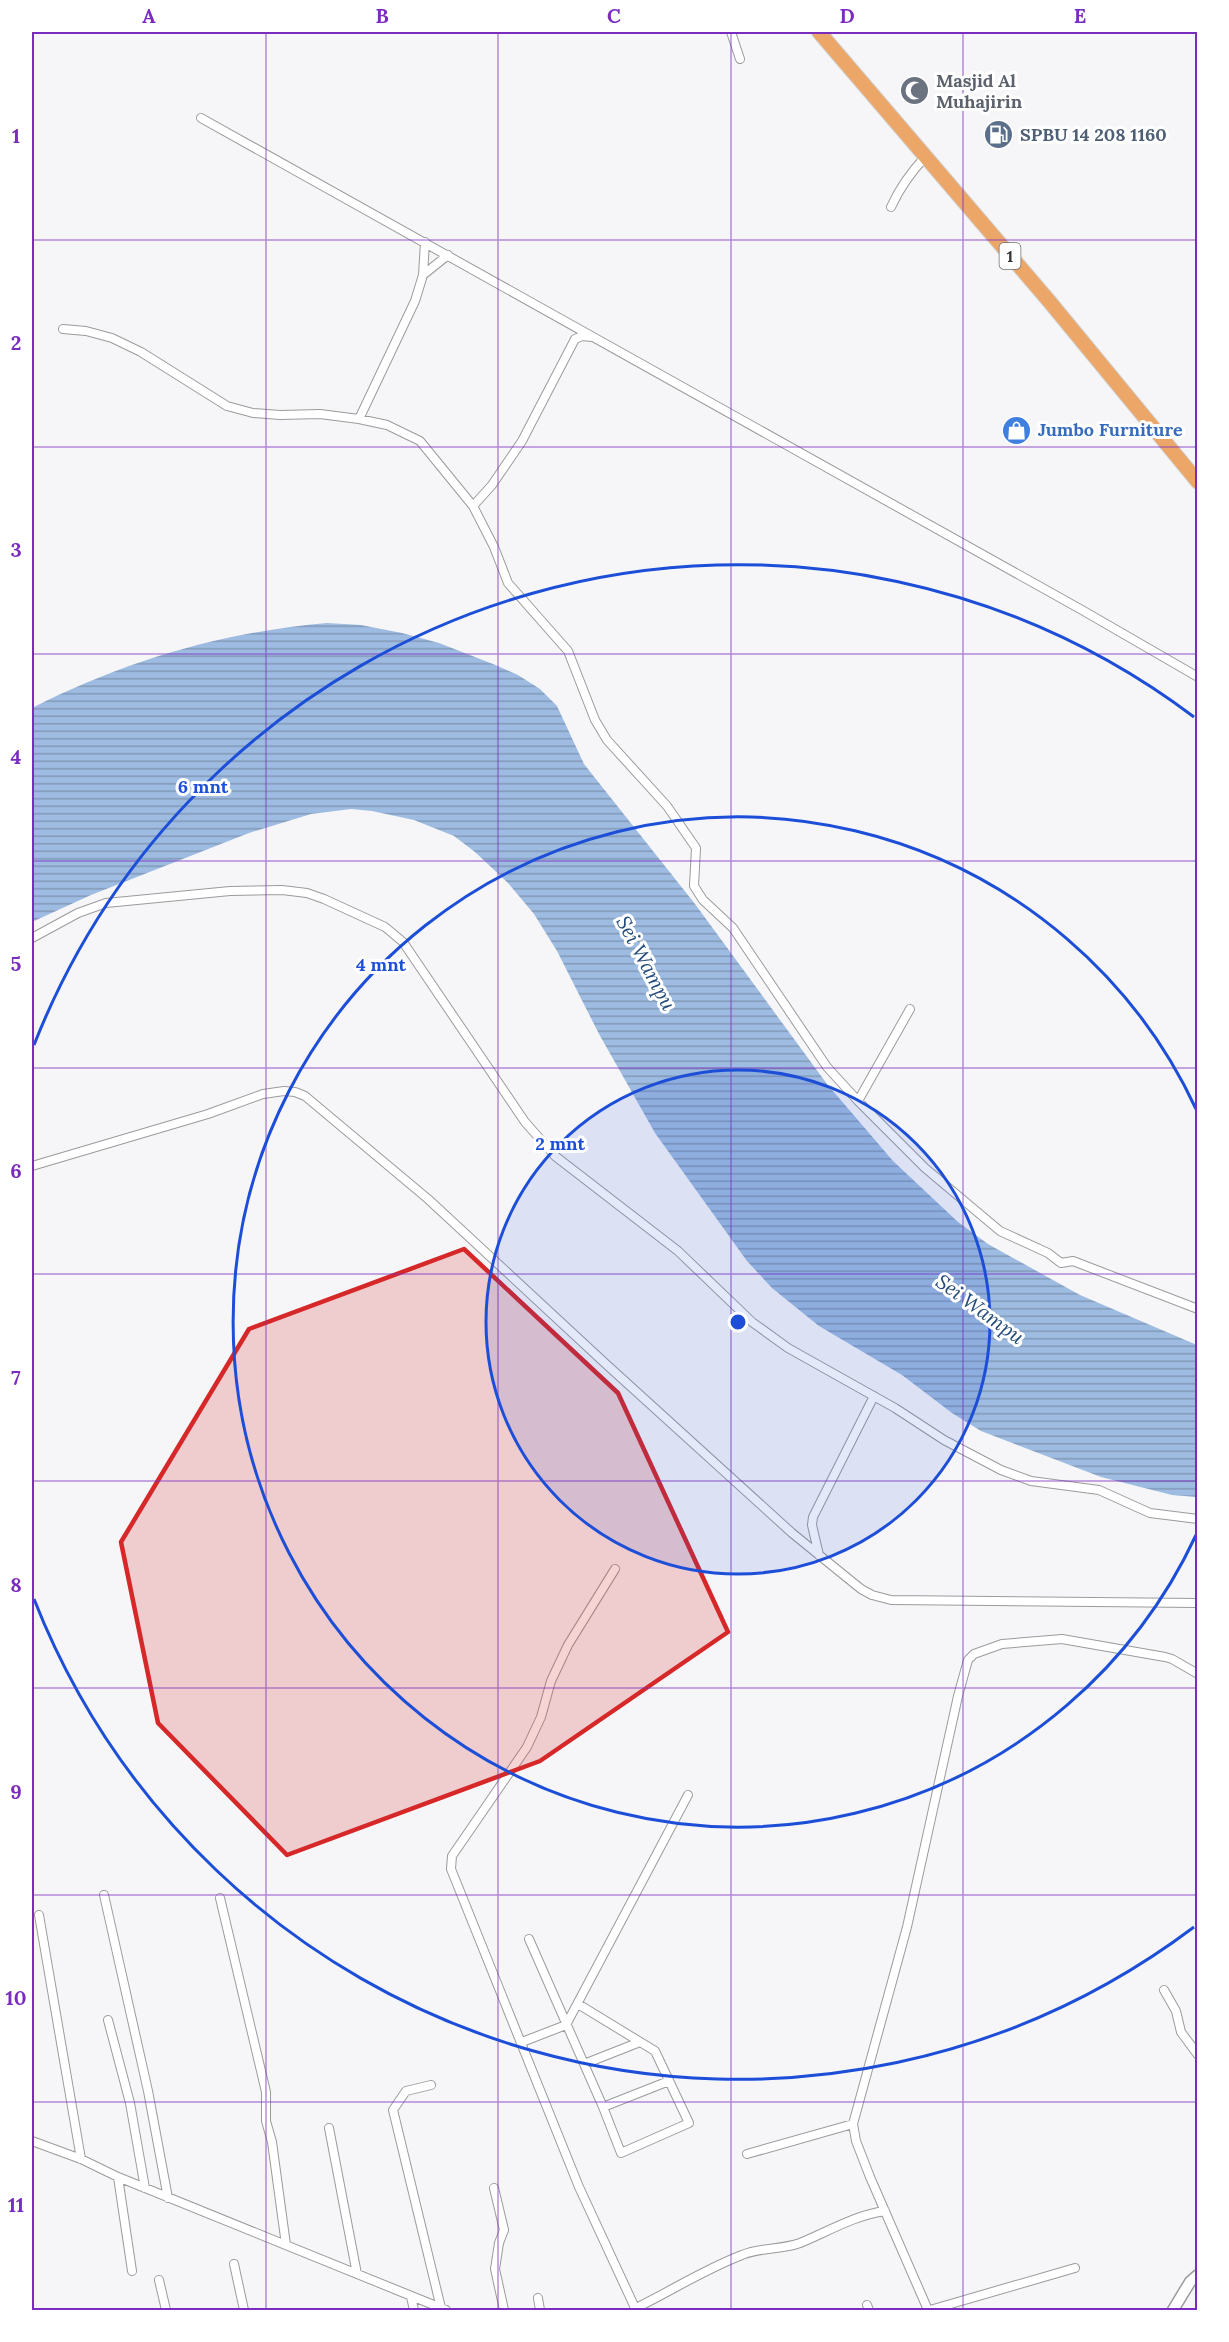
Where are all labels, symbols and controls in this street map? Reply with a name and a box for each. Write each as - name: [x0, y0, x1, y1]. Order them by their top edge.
- text: A: [142, 3, 156, 28]
- text: B: [375, 3, 389, 28]
- text: C: [607, 3, 621, 28]
- text: D: [839, 3, 855, 28]
- text: E: [1074, 3, 1086, 28]
- place label: Masjid Al Muhajirin: [936, 69, 1023, 113]
- mosque icon: Masjid Al Muhajirin: [899, 75, 931, 107]
- fuel station icon: SPBU 14 208 1160: [983, 119, 1015, 151]
- text: 1: [12, 123, 20, 148]
- place label: SPBU 14 208 1160: [1020, 123, 1167, 146]
- road number: 1: [1000, 243, 1020, 269]
- text: 2: [11, 330, 21, 355]
- shop icon: Jumbo Furniture: [1001, 414, 1033, 446]
- place label: Jumbo Furniture: [1038, 418, 1183, 441]
- text: 3: [10, 537, 22, 562]
- text: 4: [11, 744, 22, 769]
- text: 6 mnt: [178, 775, 229, 798]
- water label: Sei Wampu: [611, 911, 682, 1014]
- text: 5: [11, 951, 22, 976]
- text: 4 mnt: [356, 953, 407, 976]
- text: 2 mnt: [535, 1132, 585, 1155]
- text: 6: [10, 1158, 22, 1183]
- water label: Sei Wampu: [931, 1268, 1029, 1349]
- centre of rings: [728, 1312, 748, 1332]
- text: 7: [11, 1365, 21, 1390]
- text: 8: [10, 1572, 22, 1597]
- text: 9: [10, 1779, 22, 1804]
- text: 10: [6, 1985, 26, 2010]
- text: 11: [8, 2192, 24, 2217]

